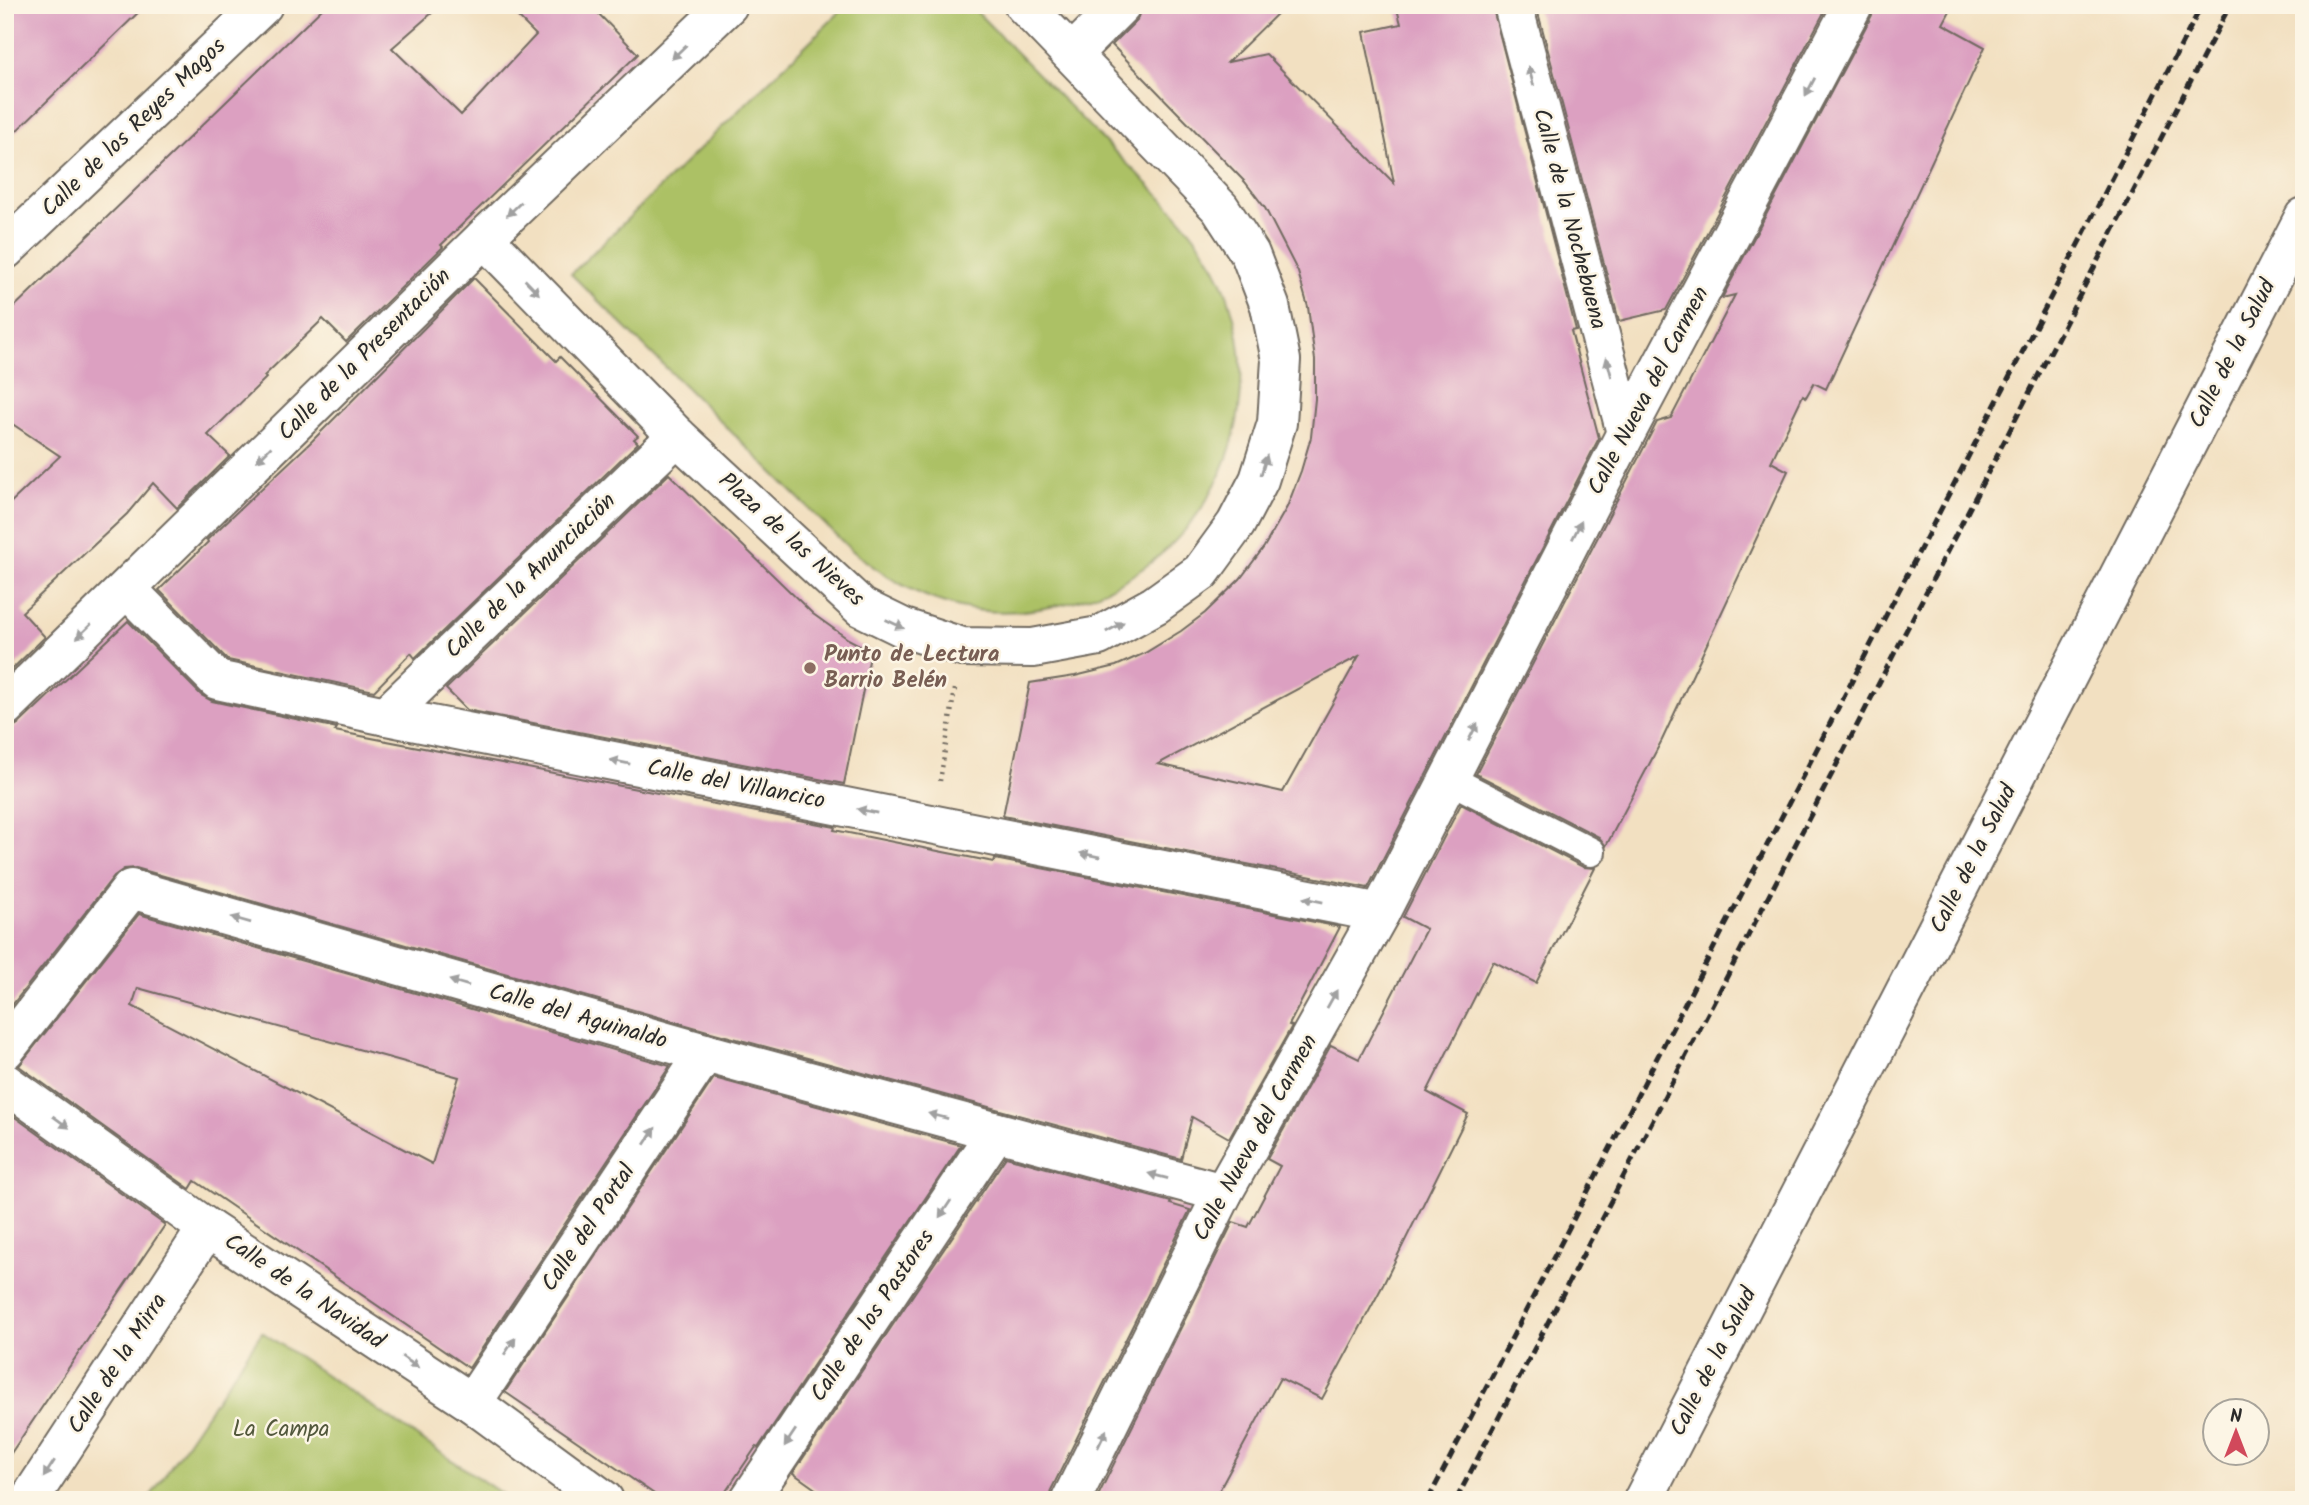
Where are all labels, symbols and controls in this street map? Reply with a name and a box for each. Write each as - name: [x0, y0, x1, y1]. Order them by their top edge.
- street label: Calle de los Reyes Magos: [33, 30, 235, 226]
- one-way arrow: [671, 44, 688, 60]
- one-way arrow: [1526, 65, 1536, 86]
- one-way arrow: [1804, 77, 1815, 97]
- street label: Calle de la Nochebuena: [1522, 104, 1616, 334]
- one-way arrow: [506, 201, 523, 217]
- street label: Calle de la Presentación: [270, 260, 460, 450]
- street label: Calle de la Salud: [2180, 273, 2286, 435]
- one-way arrow: [523, 278, 539, 295]
- street label: Calle Nueva del Carmen: [1579, 280, 1719, 502]
- one-way arrow: [1603, 356, 1613, 377]
- one-way arrow: [256, 446, 273, 463]
- one-way arrow: [1259, 454, 1270, 475]
- street label: Plaza de las Nieves: [710, 464, 873, 616]
- street label: Calle de la Anunciación: [437, 484, 625, 668]
- one-way arrow: [1571, 520, 1582, 540]
- one-way arrow: [885, 618, 905, 629]
- one-way arrow: [76, 622, 93, 638]
- one-way arrow: [1105, 622, 1125, 633]
- place label: Punto de Lectura Barrio Belén: [824, 637, 1000, 699]
- marker: Punto de Lectura Barrio Belén: [802, 660, 818, 676]
- one-way arrow: [1466, 722, 1478, 742]
- street label: Calle del Villancico: [644, 750, 828, 820]
- one-way arrow: [609, 756, 631, 767]
- street label: Calle de la Salud: [1921, 778, 2027, 940]
- one-way arrow: [856, 805, 878, 816]
- one-way arrow: [1079, 850, 1101, 861]
- one-way arrow: [1302, 894, 1324, 905]
- one-way arrow: [229, 914, 251, 925]
- street label: Calle del Aguinaldo: [485, 974, 671, 1060]
- one-way arrow: [448, 977, 469, 987]
- one-way arrow: [1326, 989, 1338, 1008]
- street label: Calle Nueva del Carmen: [1184, 1028, 1328, 1248]
- one-way arrow: [927, 1110, 949, 1121]
- one-way arrow: [52, 1115, 70, 1129]
- one-way arrow: [643, 1127, 656, 1146]
- street label: Calle del Portal: [533, 1156, 645, 1299]
- one-way arrow: [1147, 1170, 1168, 1180]
- one-way arrow: [938, 1199, 951, 1219]
- street label: Calle de los Pastores: [802, 1222, 944, 1410]
- street label: Calle de la Navidad: [216, 1225, 392, 1360]
- street label: Calle de la Salud: [1661, 1281, 1767, 1443]
- street label: Calle de la Mirra: [59, 1286, 177, 1442]
- one-way arrow: [503, 1337, 517, 1355]
- one-way arrow: [401, 1355, 419, 1369]
- north arrow: [2200, 1396, 2270, 1466]
- text: N: [2230, 1402, 2242, 1432]
- park label: La Campa: [232, 1412, 330, 1448]
- one-way arrow: [784, 1429, 797, 1448]
- one-way arrow: [1096, 1429, 1107, 1449]
- one-way arrow: [43, 1459, 56, 1479]

